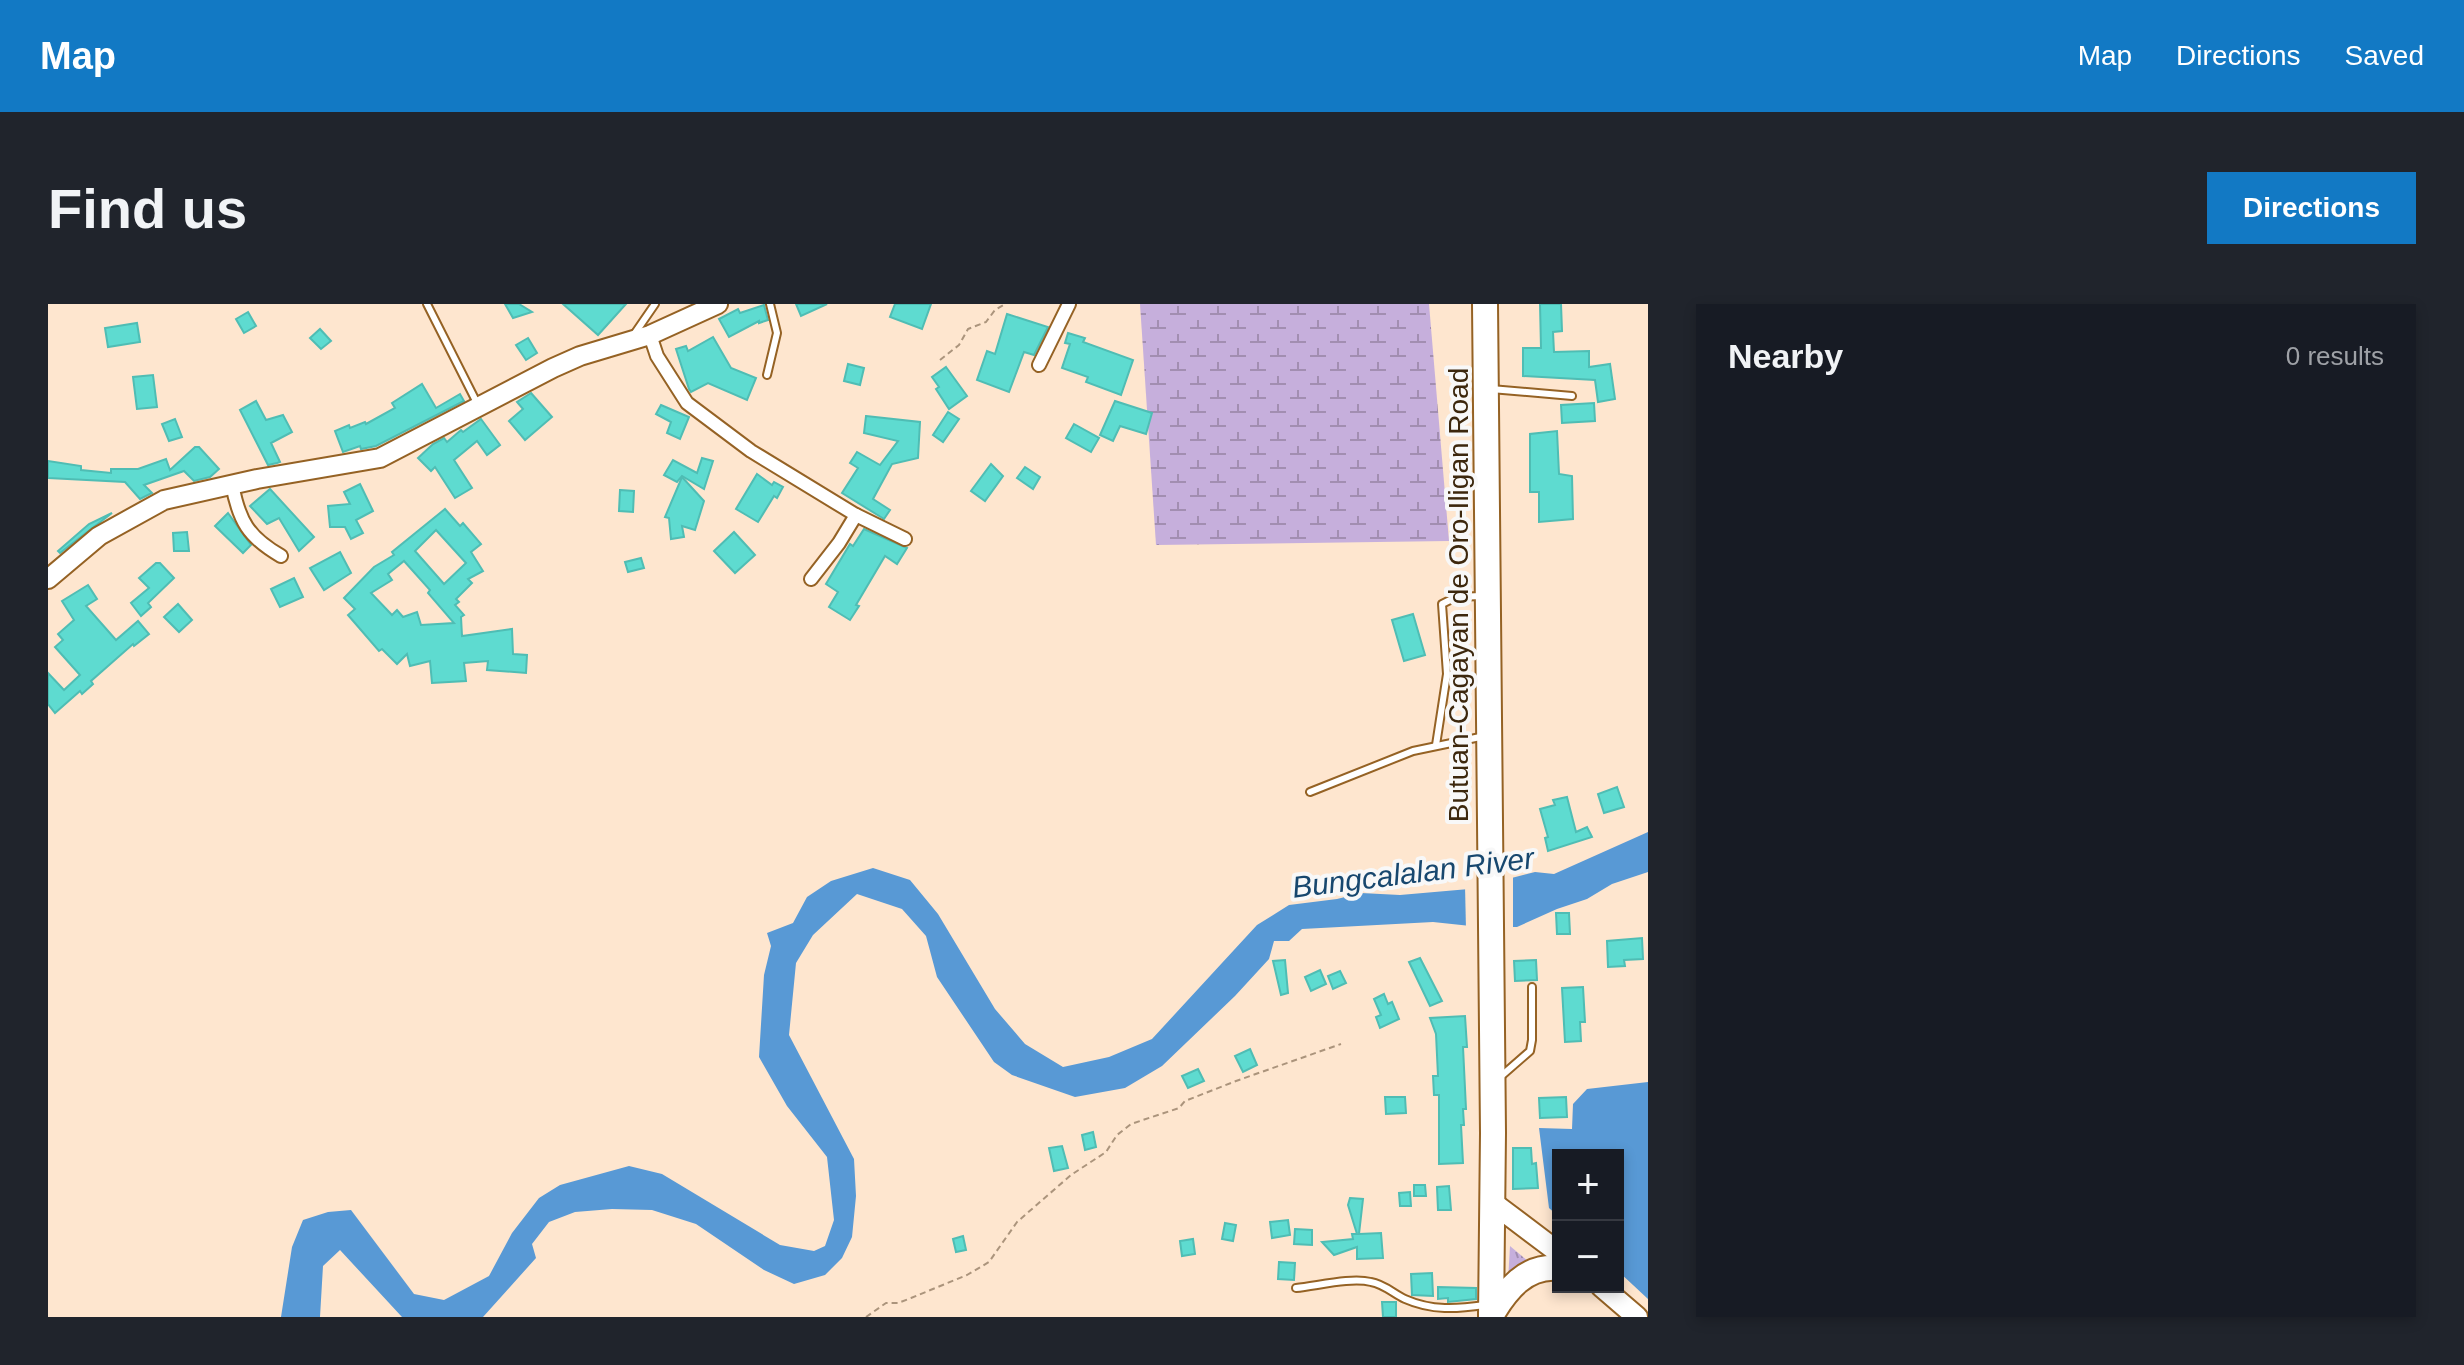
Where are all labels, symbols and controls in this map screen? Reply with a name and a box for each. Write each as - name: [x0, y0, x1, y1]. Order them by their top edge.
- text: Map: [40, 35, 116, 77]
- text: Map: [2078, 40, 2132, 71]
- text: Directions: [2176, 40, 2301, 71]
- text: Saved: [2345, 40, 2424, 71]
- button: Directions: [2207, 172, 2416, 244]
- text: Find us: [48, 177, 247, 240]
- text: Nearby: [1728, 337, 1843, 375]
- text: 0 results: [2286, 341, 2384, 371]
- street label: Butuan-Cagayan de Oro-Iligan Road: [1443, 368, 1474, 822]
- water label: Bungcalalan River: [1290, 841, 1537, 904]
- map controls: [1552, 1149, 1624, 1293]
- button: +: [1552, 1149, 1624, 1221]
- button: −: [1552, 1221, 1624, 1293]

